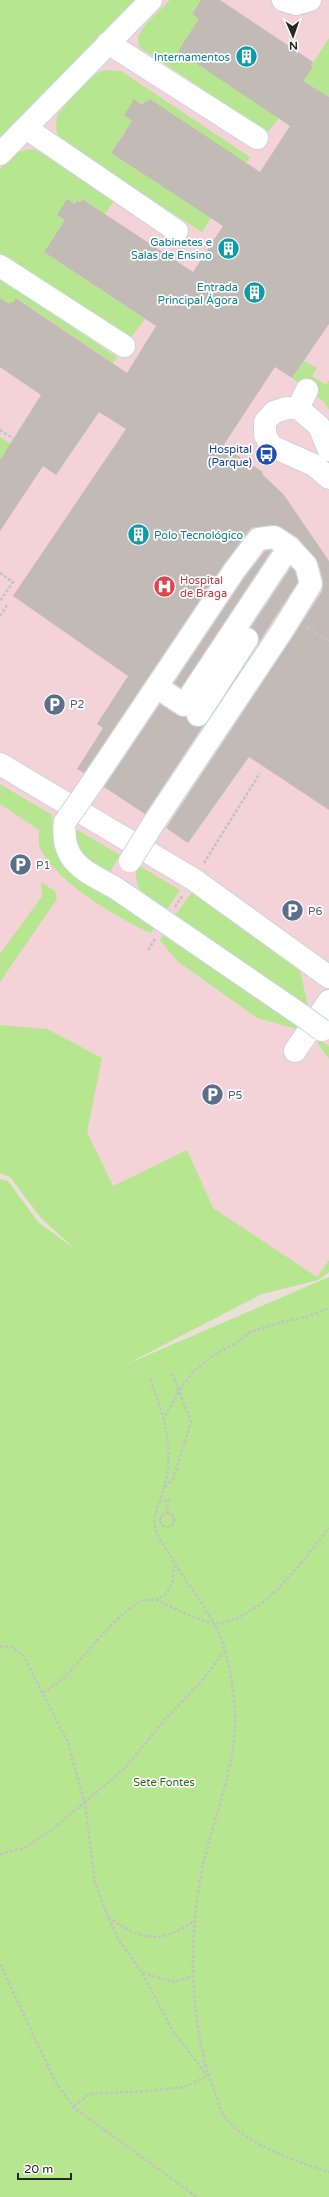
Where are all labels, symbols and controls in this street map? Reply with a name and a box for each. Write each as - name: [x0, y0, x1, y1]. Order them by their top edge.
- north arrow: [273, 16, 313, 56]
- text: N: [289, 39, 298, 52]
- building icon: Internamentos: [233, 44, 259, 70]
- place label: Internamentos: [154, 51, 230, 64]
- building icon: Gabinetes e Salas de Ensino: [215, 235, 241, 261]
- place label: Gabinetes e Salas de Ensino: [131, 236, 212, 262]
- building icon: Entrada Principal Ágora: [241, 280, 267, 306]
- place label: Entrada Principal Ágora: [158, 281, 238, 307]
- bus stop icon: Hospital (Parque): [254, 442, 280, 468]
- place label: Hospital (Parque): [208, 443, 252, 469]
- building icon: Polo Tecnológico: [125, 522, 151, 548]
- place label: Polo Tecnológico: [154, 529, 244, 542]
- hospital icon: Hospital de Braga: [151, 573, 177, 599]
- place label: Hospital de Braga: [180, 574, 227, 600]
- parking icon: P2: [42, 691, 68, 717]
- place label: P2: [70, 698, 84, 711]
- parking icon: P1: [7, 852, 33, 878]
- place label: P1: [36, 859, 50, 872]
- parking icon: P6: [279, 898, 305, 924]
- place label: P6: [308, 905, 322, 918]
- parking icon: P5: [199, 1082, 225, 1108]
- place label: P5: [228, 1089, 242, 1102]
- park label: Sete Fontes: [133, 1776, 195, 1789]
- scale bar: [18, 2155, 71, 2181]
- text: 20 m: [24, 2162, 53, 2176]

